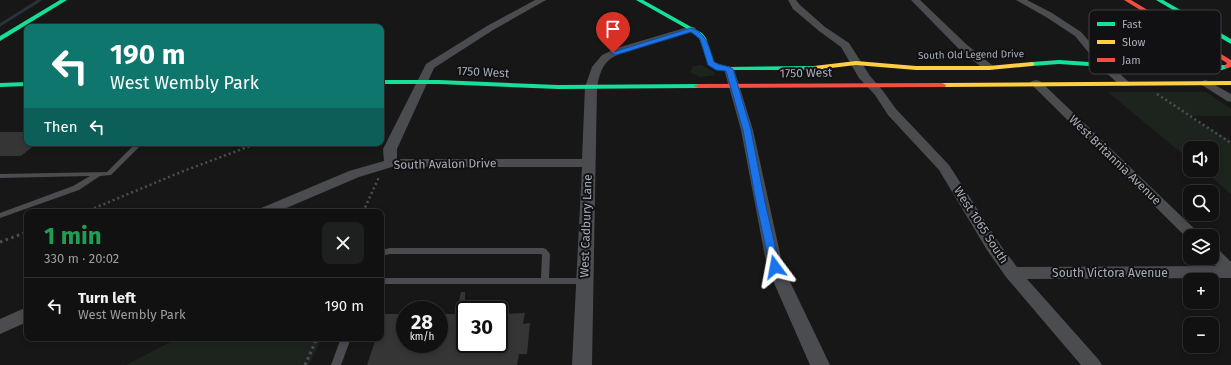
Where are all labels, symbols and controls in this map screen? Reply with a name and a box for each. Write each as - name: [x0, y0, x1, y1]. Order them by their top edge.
- legend: [1089, 10, 1221, 74]
- pin: [596, 12, 630, 53]
- icon: arrive: [602, 18, 624, 40]
- text: Fast: [1122, 18, 1142, 31]
- text: Slow: [1122, 36, 1146, 49]
- text: 190 m: [110, 38, 185, 71]
- icon: left: [44, 40, 96, 92]
- street label: South Old Legend Drive: [918, 48, 1024, 62]
- text: Jam: [1122, 54, 1141, 67]
- street label: 1750 West: [456, 64, 510, 80]
- street label: 1750 West: [780, 66, 833, 80]
- text: West Wembly Park: [110, 72, 259, 94]
- street label: West Britannia Avenue: [1066, 112, 1164, 208]
- icon: left: [86, 116, 108, 138]
- text: Then: [44, 118, 78, 136]
- map controls: [1183, 141, 1219, 353]
- button: sound: [1183, 141, 1219, 177]
- street label: South Avalon Drive: [393, 156, 497, 172]
- street label: West Cadbury Lane: [577, 174, 595, 278]
- street label: West 1065 South: [951, 184, 1011, 266]
- button: search: [1183, 185, 1219, 221]
- text: 1 min: [44, 222, 102, 250]
- button: close: [322, 222, 364, 264]
- button: layers: [1183, 229, 1219, 265]
- position arrow: [754, 246, 796, 288]
- text: 330 m · 20:02: [44, 251, 119, 266]
- street label: South Victora Avenue: [1052, 266, 1168, 280]
- button: +: [1183, 273, 1219, 309]
- text: Turn left: [78, 289, 136, 307]
- icon: left: [44, 295, 66, 317]
- text: 190 m: [324, 297, 364, 315]
- speed limit sign: 30: [456, 301, 508, 353]
- text: West Wembly Park: [78, 307, 186, 322]
- text: 28: [411, 310, 433, 334]
- button: −: [1183, 317, 1219, 353]
- text: km/h: [410, 331, 434, 343]

